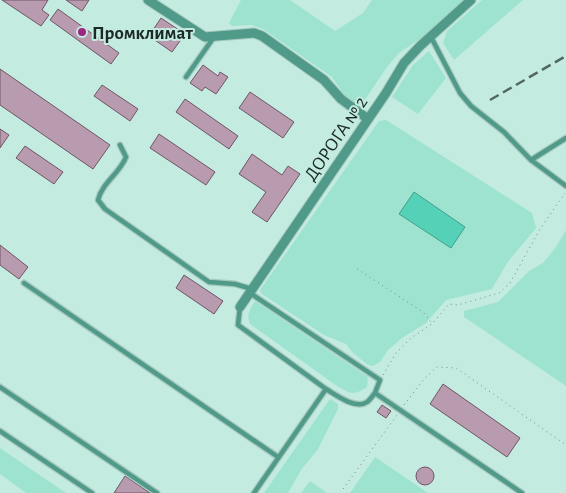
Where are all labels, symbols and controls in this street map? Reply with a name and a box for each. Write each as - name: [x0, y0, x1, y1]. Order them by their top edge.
- place label: Промклимат: [92, 24, 193, 43]
- marker: Промклимат: [76, 26, 88, 38]
- street label: ДОРОГА № 2: [301, 93, 372, 185]

